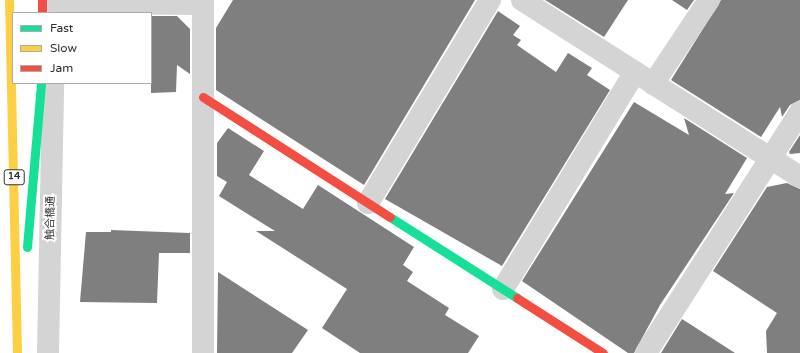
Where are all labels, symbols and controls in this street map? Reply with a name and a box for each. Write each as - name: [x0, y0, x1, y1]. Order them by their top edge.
- legend: [12, 12, 152, 84]
- text: Fast: [50, 21, 73, 35]
- text: Slow: [50, 41, 77, 55]
- text: Jam: [50, 61, 73, 75]
- road number: 14: [3, 169, 25, 185]
- street label: 触合橋通: [44, 196, 58, 240]

